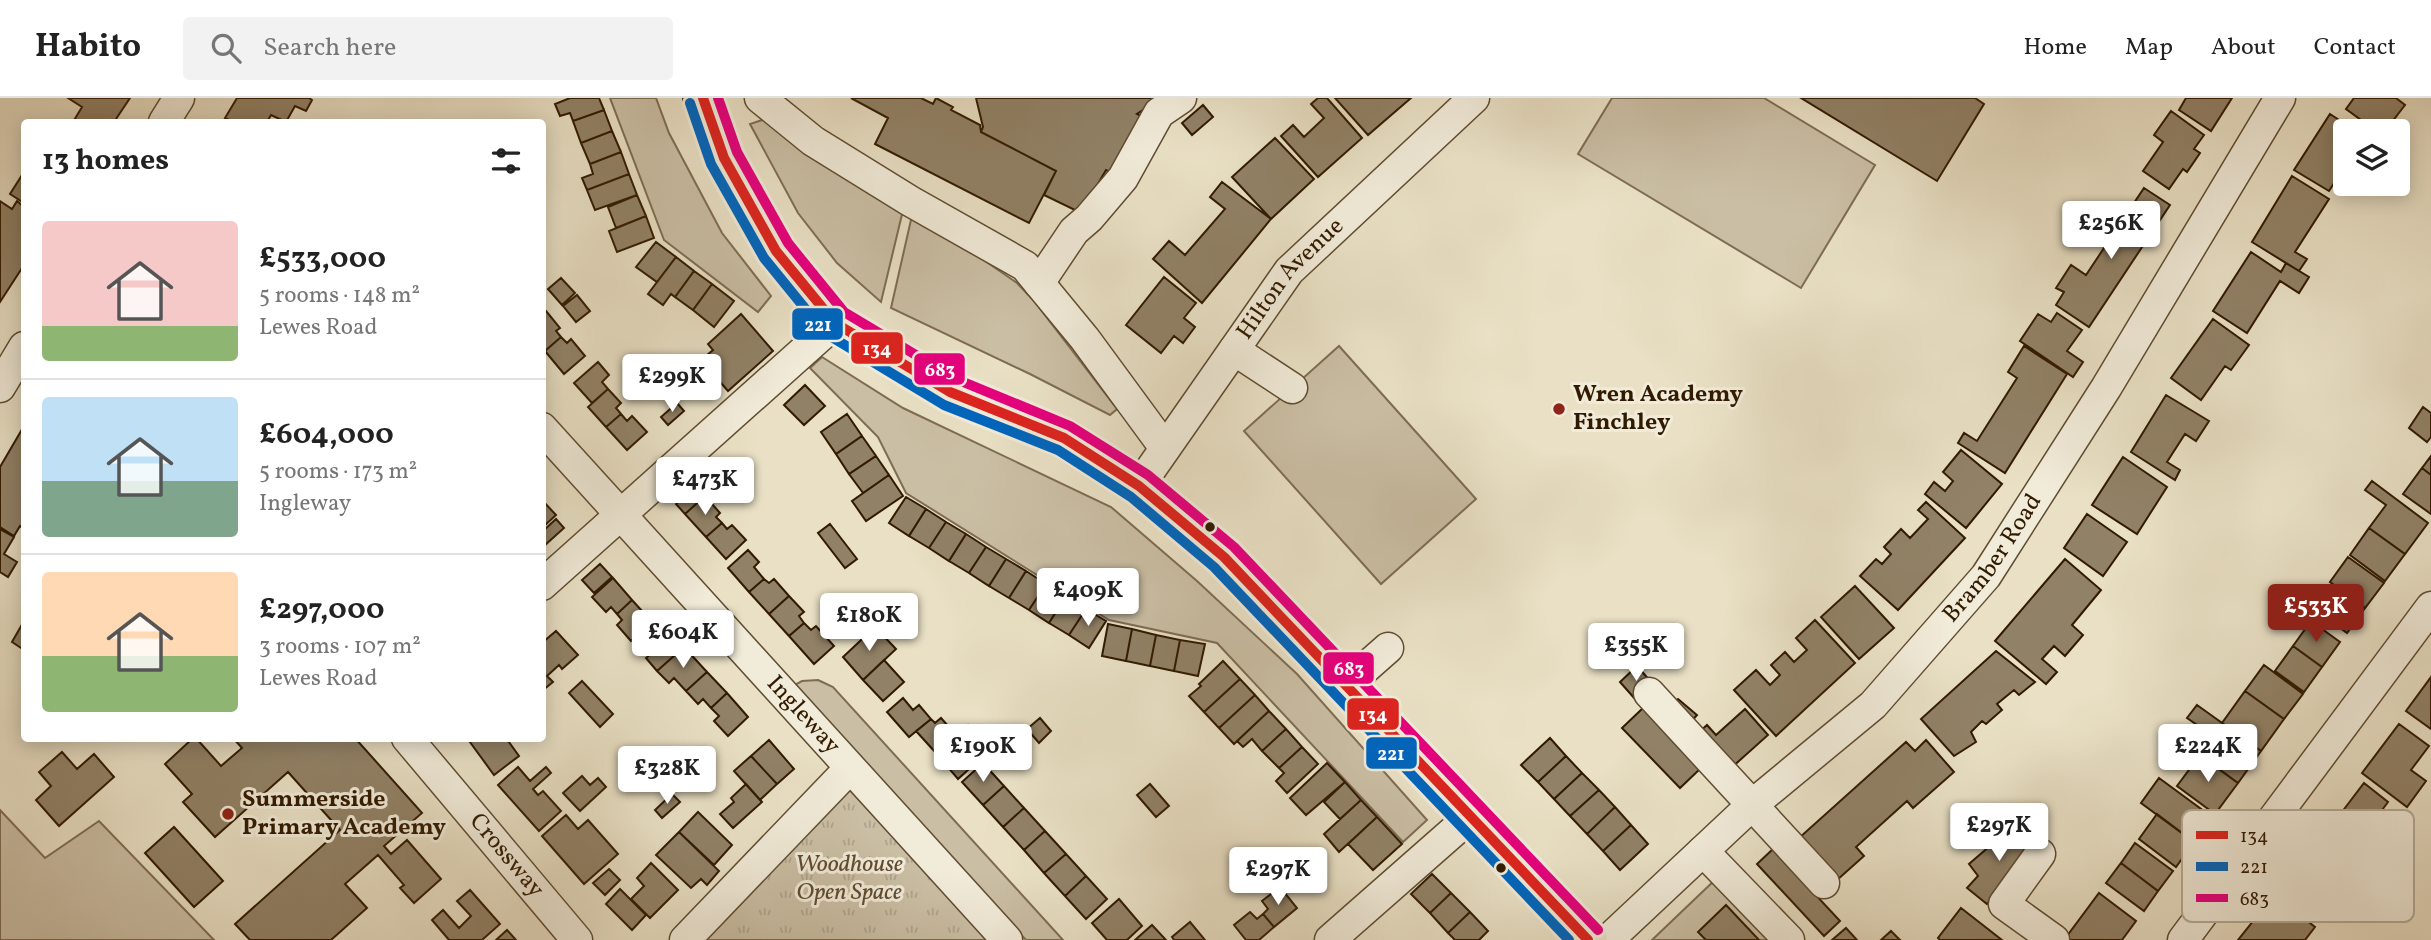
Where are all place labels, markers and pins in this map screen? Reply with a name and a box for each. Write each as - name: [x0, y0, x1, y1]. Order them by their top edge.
- pin: £256K: [2062, 202, 2160, 261]
- pin: £299K: [623, 354, 721, 414]
- place label: Wren Academy Finchley: [1573, 378, 1743, 440]
- marker: Wren Academy Finchley: [1551, 401, 1567, 417]
- pin: £473K: [656, 458, 754, 517]
- unlabelled marker: [1203, 520, 1217, 534]
- pin: £409K: [1039, 568, 1137, 628]
- pin: £533K: [2267, 584, 2365, 644]
- pin: £180K: [820, 594, 918, 653]
- pin: £604K: [634, 610, 732, 670]
- pin: £355K: [1587, 624, 1685, 683]
- pin: £190K: [934, 724, 1032, 784]
- pin: £224K: [2159, 724, 2257, 784]
- pin: £328K: [618, 746, 716, 806]
- place label: Summerside Primary Academy: [242, 783, 447, 845]
- pin: £297K: [1950, 804, 2048, 863]
- marker: Summerside Primary Academy: [220, 806, 236, 822]
- pin: £297K: [1229, 848, 1327, 907]
- unlabelled marker: [1494, 861, 1508, 875]

